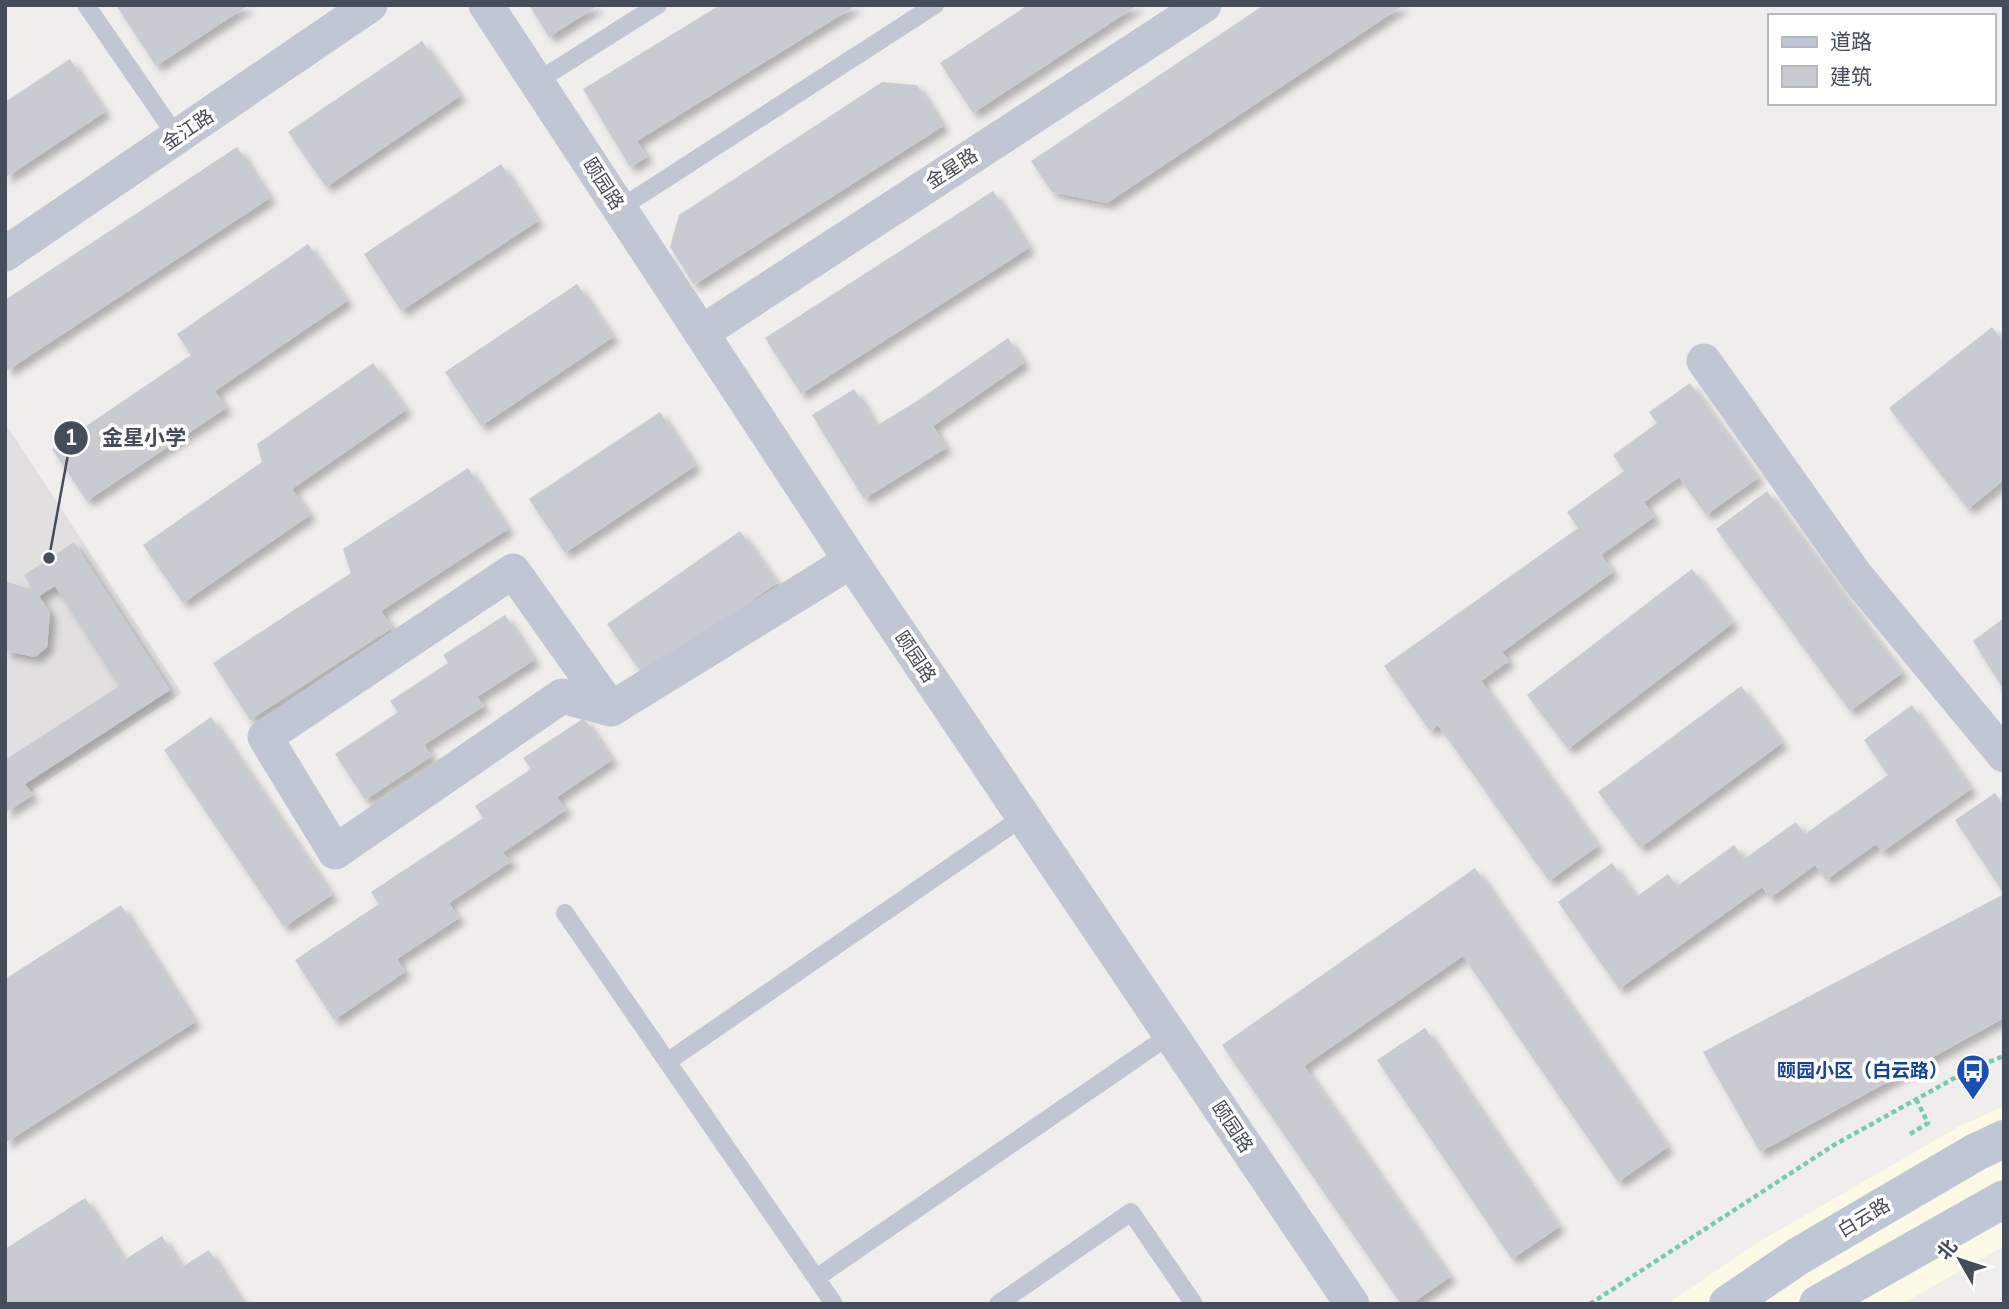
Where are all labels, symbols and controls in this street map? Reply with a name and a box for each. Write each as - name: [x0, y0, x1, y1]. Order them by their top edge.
- legend: [1768, 14, 1995, 105]
- text: 道路: [1830, 28, 1872, 56]
- text: 建筑: [1830, 63, 1872, 91]
- street label: 金江路: [157, 103, 219, 157]
- street label: 金星路: [921, 143, 983, 195]
- street label: 颐园路: [577, 153, 629, 215]
- callout: 金星小学: [53, 417, 200, 459]
- text: 1: [65, 424, 77, 452]
- text: 金星小学: [102, 424, 186, 452]
- street label: 颐园路: [888, 626, 942, 688]
- bus stop icon: 颐园小区（白云路）: [1954, 1052, 1992, 1101]
- place label: 颐园小区（白云路）: [1777, 1058, 1948, 1084]
- street label: 颐园路: [1205, 1096, 1259, 1158]
- street label: 白云路: [1833, 1192, 1895, 1244]
- north arrow: [1925, 1225, 1995, 1295]
- text: 北: [1931, 1234, 1964, 1266]

